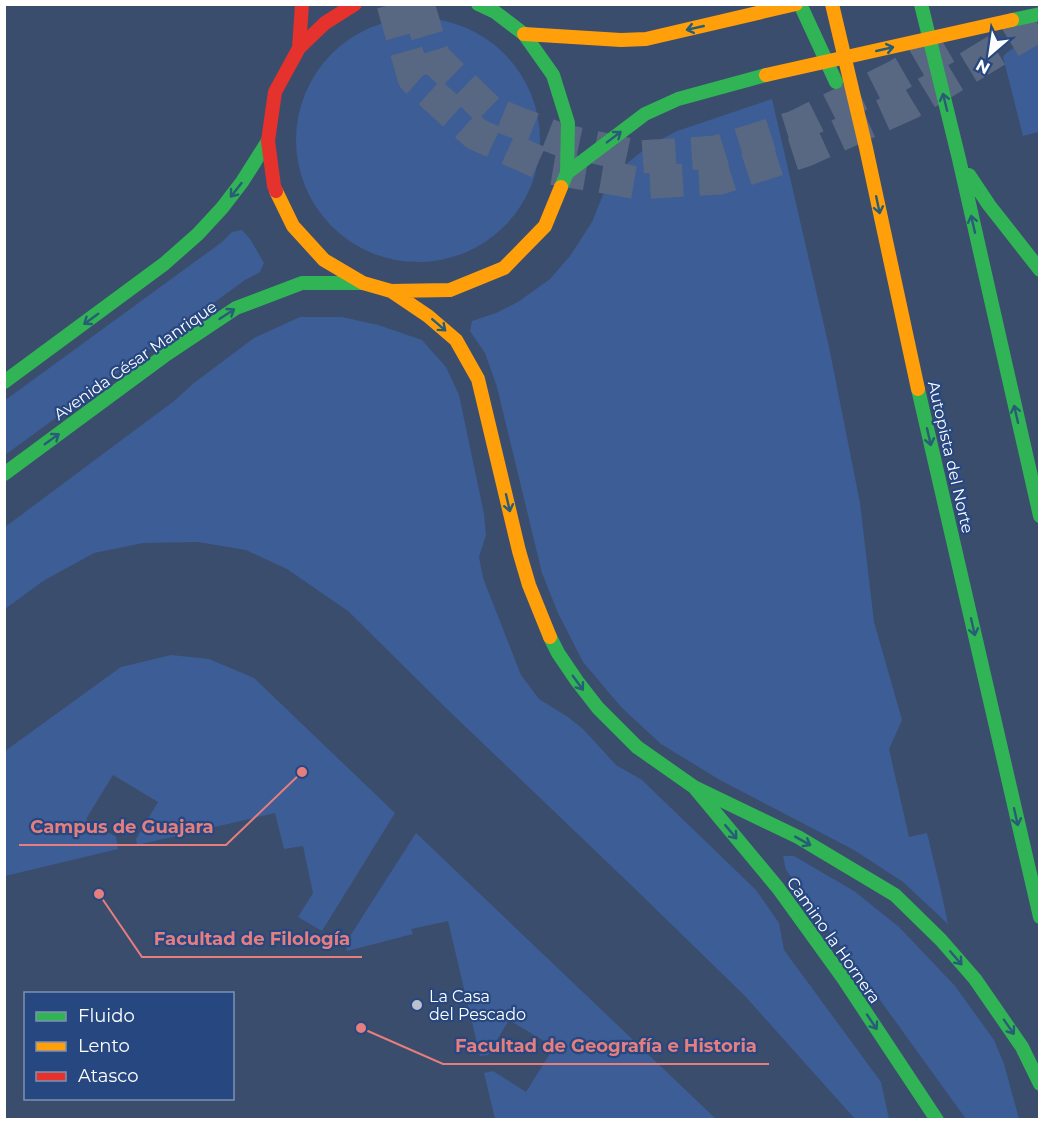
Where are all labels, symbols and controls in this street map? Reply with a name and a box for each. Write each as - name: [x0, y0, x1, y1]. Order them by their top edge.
- one-way arrow: [685, 23, 705, 34]
- north arrow: [960, 24, 1020, 84]
- one-way arrow: [875, 42, 894, 54]
- text: N: [973, 55, 993, 78]
- one-way arrow: [938, 93, 950, 112]
- one-way arrow: [605, 131, 621, 144]
- one-way arrow: [230, 182, 243, 198]
- one-way arrow: [873, 195, 884, 215]
- one-way arrow: [967, 214, 979, 233]
- street label: Avenida César Manrique: [50, 297, 220, 424]
- one-way arrow: [219, 307, 236, 320]
- one-way arrow: [83, 312, 99, 325]
- one-way arrow: [430, 318, 446, 332]
- street label: Autopista del Norte: [924, 379, 977, 535]
- one-way arrow: [1010, 405, 1022, 424]
- one-way arrow: [924, 427, 936, 446]
- one-way arrow: [43, 433, 59, 445]
- one-way arrow: [502, 493, 514, 512]
- one-way arrow: [967, 617, 979, 636]
- one-way arrow: [572, 675, 585, 691]
- one-way arrow: [1011, 807, 1023, 826]
- callout: Campus de Guajara: [19, 809, 226, 845]
- text: Campus de Guajara: [30, 816, 214, 838]
- one-way arrow: [725, 824, 738, 840]
- one-way arrow: [794, 835, 811, 847]
- street label: Camino la Hornera: [783, 873, 884, 1007]
- callout: Facultad de Filología: [142, 921, 362, 957]
- text: Facultad de Filología: [154, 928, 350, 950]
- one-way arrow: [949, 950, 963, 965]
- place label: La Casa del Pescado: [429, 987, 526, 1024]
- legend: [24, 992, 234, 1100]
- marker: La Casa del Pescado: [410, 998, 424, 1012]
- text: Fluido: [78, 1005, 135, 1027]
- one-way arrow: [866, 1014, 878, 1030]
- one-way arrow: [1003, 1018, 1015, 1034]
- callout: Facultad de Geografía e Historia: [443, 1028, 769, 1064]
- text: Lento: [78, 1035, 130, 1057]
- text: Facultad de Geografía e Historia: [455, 1035, 757, 1057]
- text: Atasco: [78, 1065, 138, 1087]

